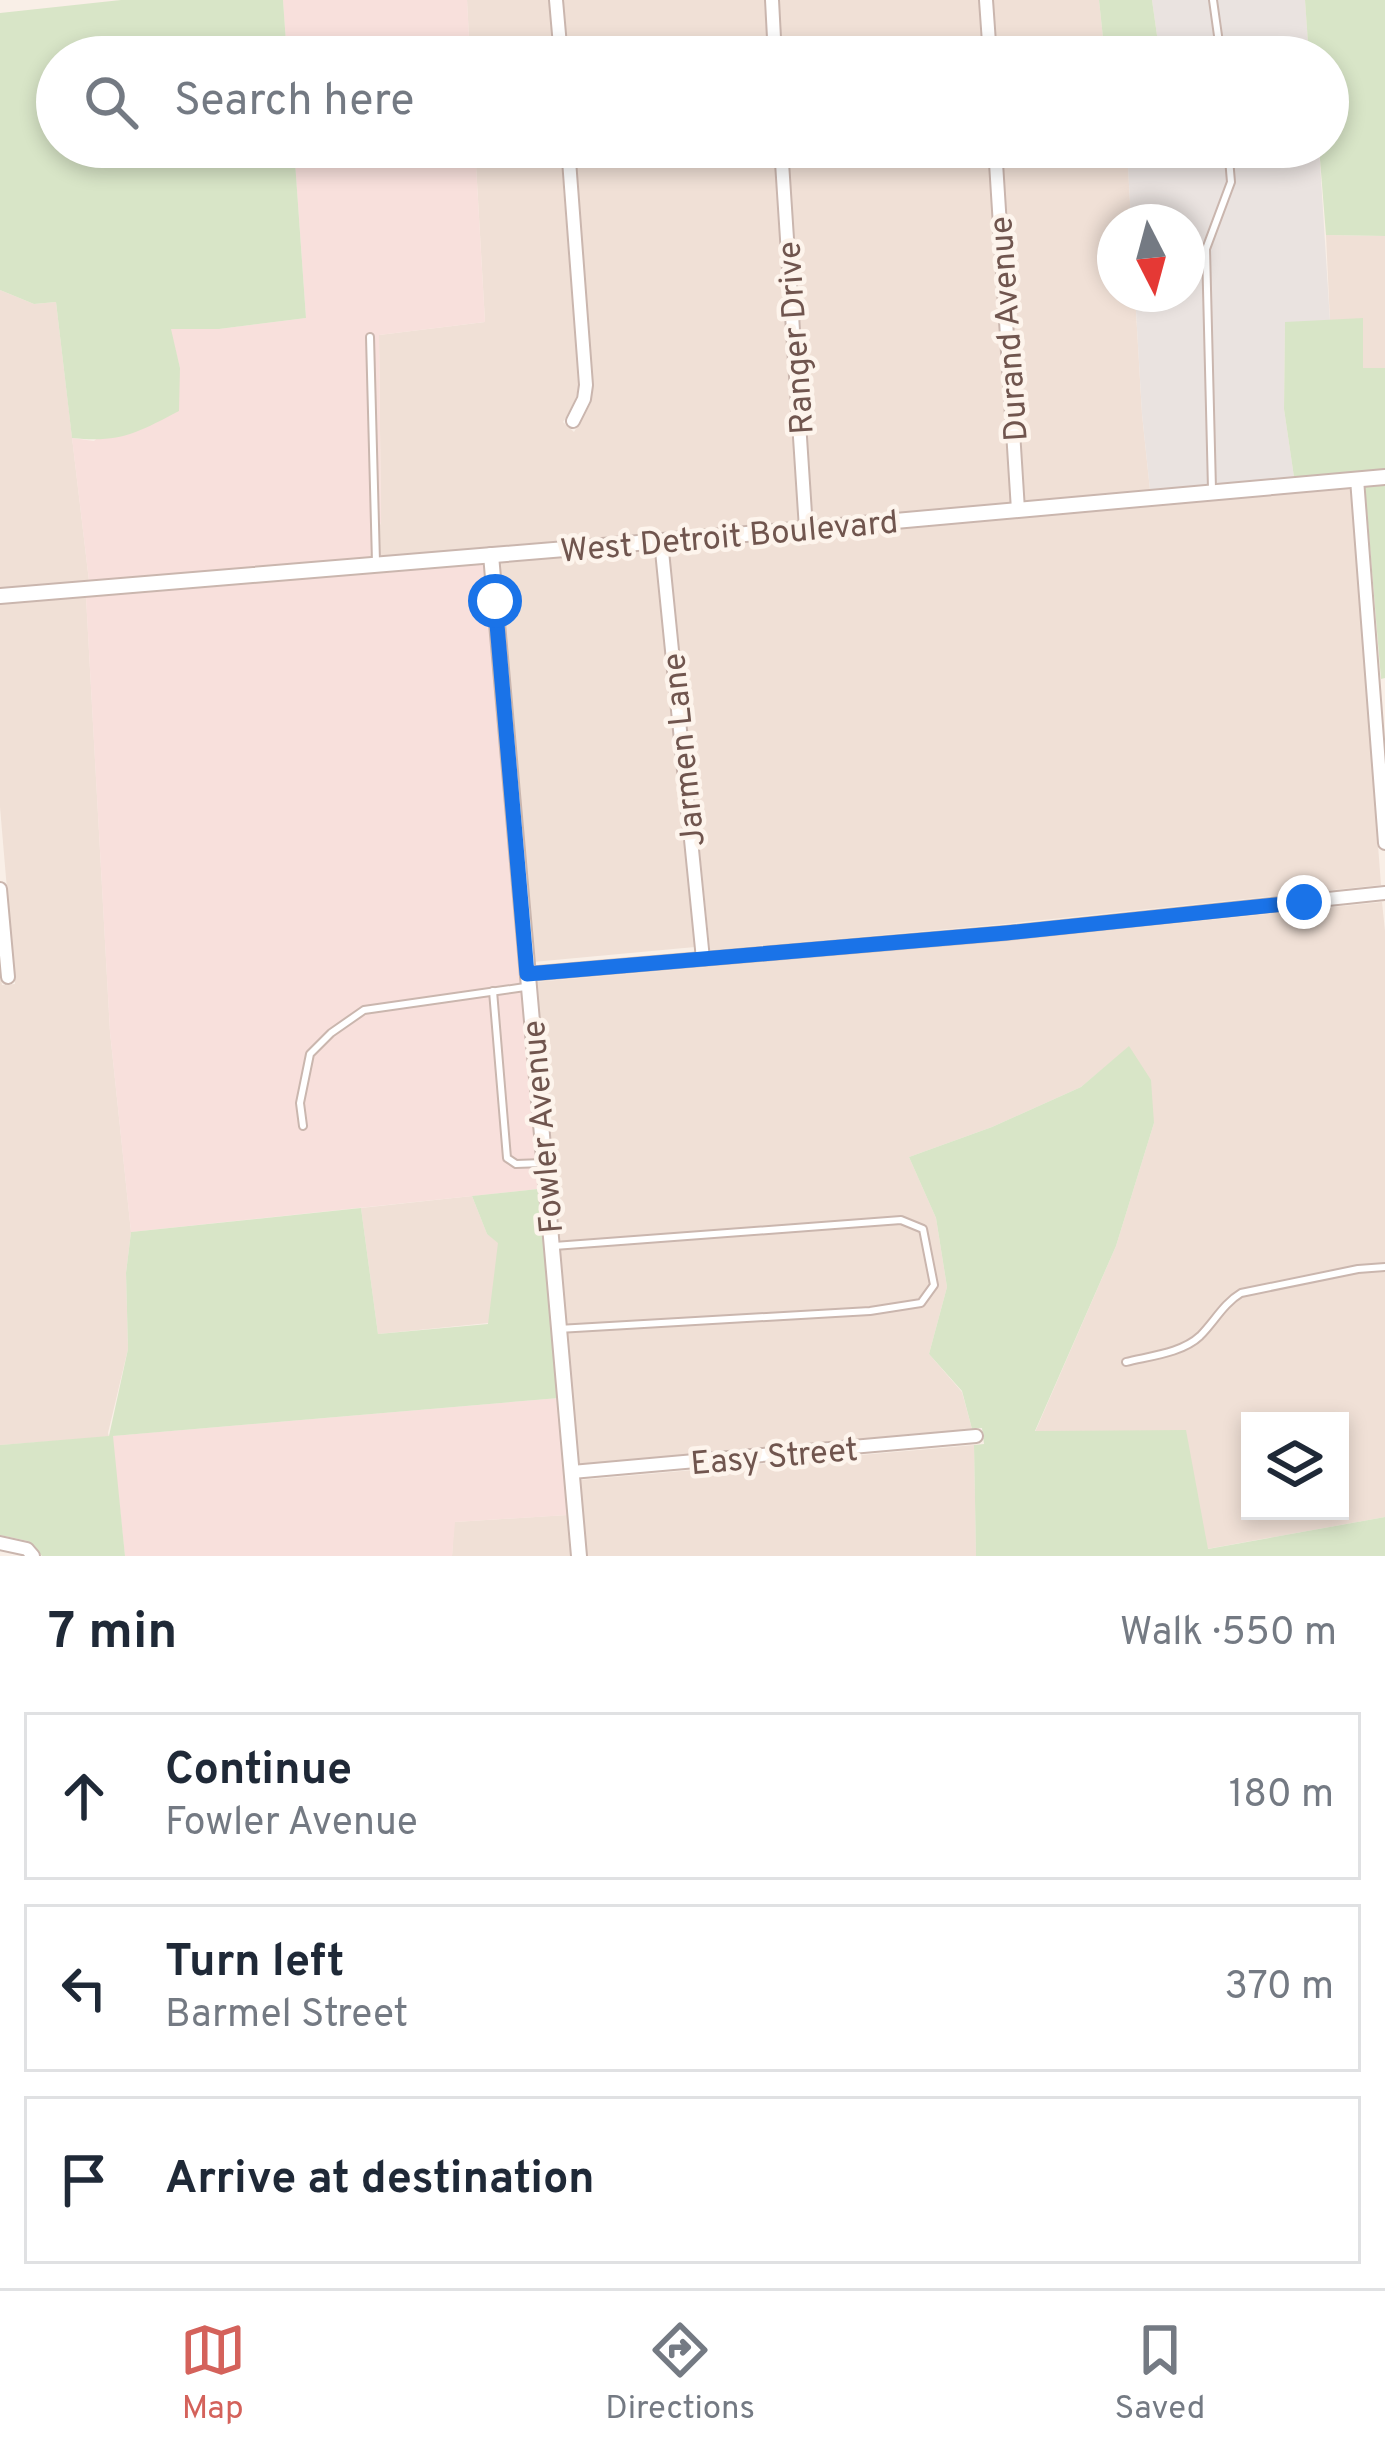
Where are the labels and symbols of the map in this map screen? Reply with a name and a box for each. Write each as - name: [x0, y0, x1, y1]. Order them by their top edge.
- north arrow: [1097, 204, 1205, 312]
- street label: Durand Avenue: [982, 215, 1040, 443]
- street label: Ranger Drive: [770, 240, 826, 436]
- street label: West Detroit Boulevard: [559, 503, 900, 575]
- route start: [468, 574, 522, 628]
- street label: Jarmen Lane: [655, 651, 717, 848]
- route end: [1277, 875, 1331, 929]
- street label: Fowler Avenue: [515, 1018, 575, 1235]
- street label: Easy Street: [689, 1431, 860, 1487]

